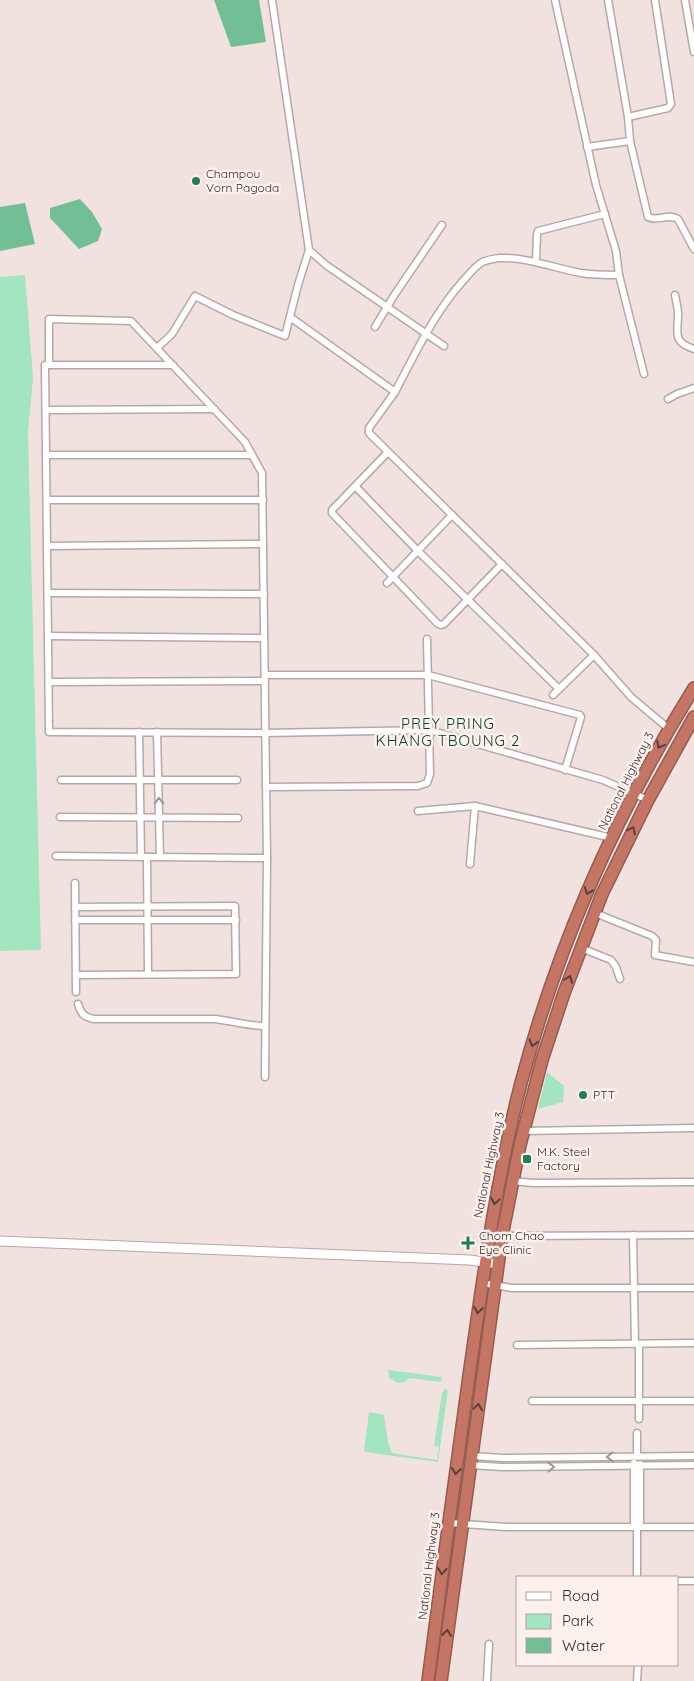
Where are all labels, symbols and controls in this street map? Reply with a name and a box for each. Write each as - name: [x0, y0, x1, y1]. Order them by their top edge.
- place label: Champou Vorn Pagoda: [206, 166, 279, 195]
- marker: Champou Vorn Pagoda: [190, 175, 202, 187]
- district label: PREY PRING KHANG TBOUNG 2: [376, 714, 520, 750]
- street label: National Highway 3: [594, 729, 657, 832]
- one-way arrow: [656, 740, 666, 749]
- one-way arrow: [154, 797, 164, 804]
- one-way arrow: [626, 826, 637, 835]
- one-way arrow: [584, 886, 595, 895]
- one-way arrow: [563, 976, 573, 984]
- one-way arrow: [528, 1039, 538, 1047]
- place label: PTT: [593, 1087, 615, 1102]
- marker: PTT: [577, 1089, 589, 1101]
- street label: National Highway 3: [470, 1110, 507, 1219]
- place label: M.K. Steel Factory: [537, 1144, 590, 1173]
- marker: M.K. Steel Factory: [521, 1153, 533, 1165]
- one-way arrow: [490, 1197, 500, 1206]
- place label: Chom Chao Eye Clinic: [479, 1228, 544, 1257]
- marker: Chom Chao Eye Clinic: [461, 1236, 475, 1250]
- one-way arrow: [473, 1307, 484, 1315]
- one-way arrow: [472, 1403, 483, 1411]
- one-way arrow: [606, 1452, 614, 1462]
- one-way arrow: [547, 1461, 555, 1472]
- one-way arrow: [451, 1467, 462, 1475]
- street label: National Highway 3: [414, 1511, 443, 1621]
- one-way arrow: [438, 1567, 448, 1576]
- legend: [516, 1576, 679, 1666]
- text: Road: [562, 1586, 599, 1605]
- text: Park: [562, 1611, 594, 1630]
- one-way arrow: [441, 1628, 452, 1636]
- text: Water: [562, 1636, 605, 1655]

